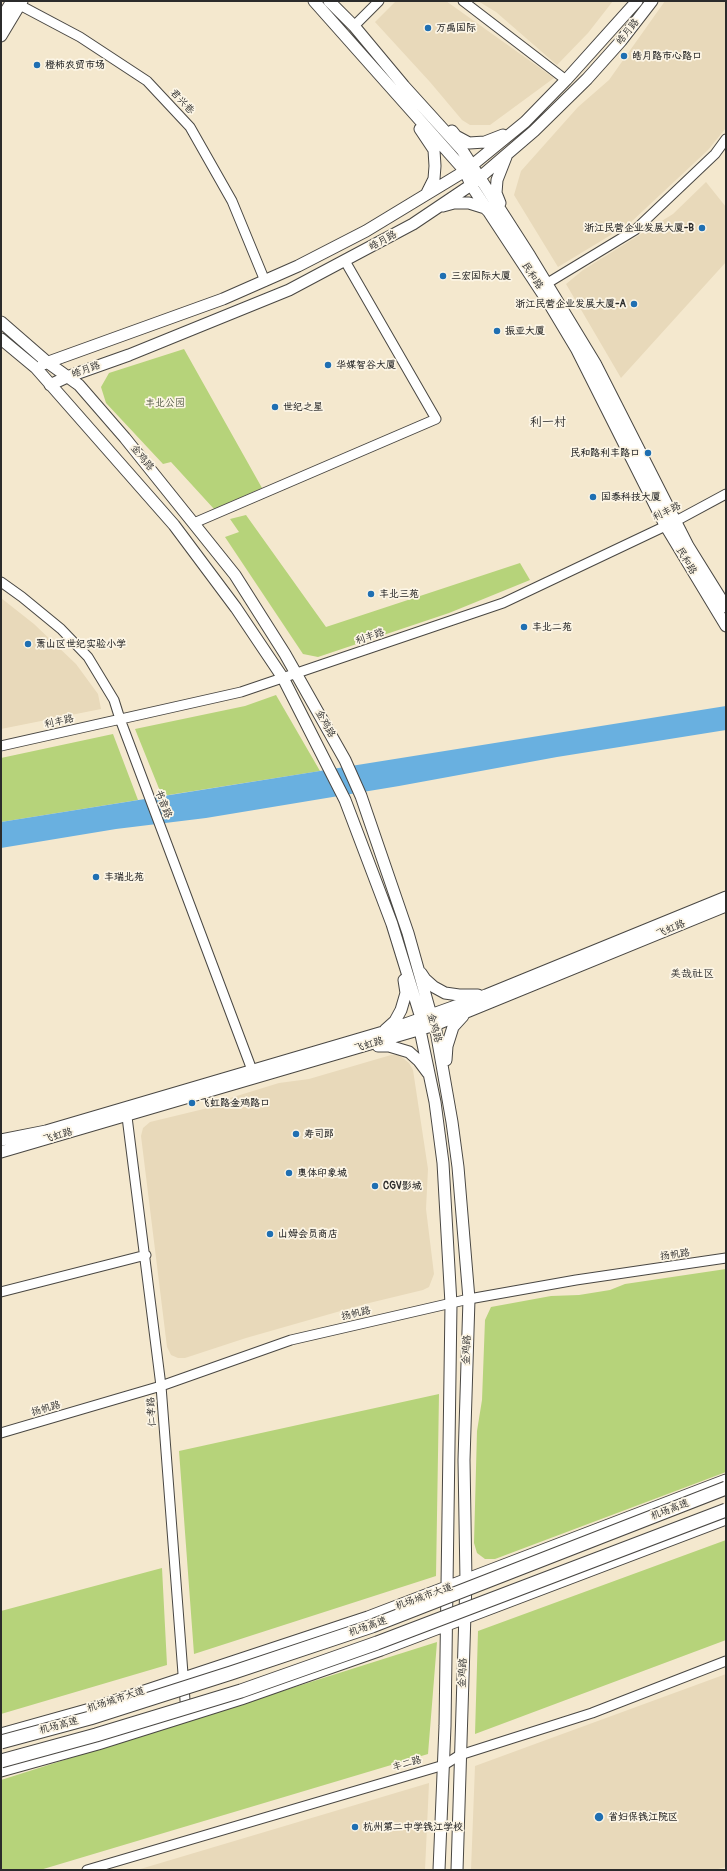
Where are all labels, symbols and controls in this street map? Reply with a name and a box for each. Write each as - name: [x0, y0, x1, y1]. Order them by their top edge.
- street label: 皓月路: [614, 17, 642, 47]
- place label: 万禹国际: [436, 22, 476, 34]
- marker: 万禹国际: [423, 23, 433, 33]
- place label: 皓月路市心路口: [632, 50, 702, 62]
- marker: 皓月路市心路口: [619, 51, 629, 61]
- place label: 橙柿农贸市场: [45, 59, 105, 71]
- marker: 橙柿农贸市场: [32, 60, 42, 70]
- street label: 君兴巷: [167, 87, 197, 117]
- place label: 浙江民营企业发展大厦-B: [584, 222, 694, 234]
- marker: 浙江民营企业发展大厦-B: [697, 223, 707, 233]
- street label: 皓月路: [367, 229, 399, 253]
- street label: 民和路: [519, 260, 545, 292]
- place label: 三宏国际大厦: [451, 270, 511, 282]
- marker: 三宏国际大厦: [438, 271, 448, 281]
- place label: 浙江民营企业发展大厦-A: [515, 298, 626, 310]
- marker: 浙江民营企业发展大厦-A: [629, 299, 639, 309]
- place label: 振亚大厦: [505, 325, 545, 337]
- marker: 振亚大厦: [492, 326, 502, 336]
- street label: 皓月路: [70, 359, 102, 381]
- place label: 华媒智谷大厦: [336, 359, 396, 371]
- marker: 华媒智谷大厦: [323, 360, 333, 370]
- park label: 丰北公园: [145, 397, 185, 409]
- place label: 世纪之星: [283, 401, 323, 413]
- marker: 世纪之星: [270, 402, 280, 412]
- district label: 利一村: [530, 416, 566, 430]
- street label: 金鸡路: [128, 443, 156, 473]
- place label: 民和路利丰路口: [570, 447, 640, 459]
- marker: 民和路利丰路口: [643, 448, 653, 458]
- place label: 国泰科技大厦: [601, 491, 661, 503]
- marker: 国泰科技大厦: [588, 492, 598, 502]
- street label: 利丰路: [651, 500, 683, 524]
- street label: 民和路: [673, 545, 699, 577]
- place label: 丰北三苑: [379, 588, 419, 600]
- marker: 丰北三苑: [366, 589, 376, 599]
- place label: 丰北二苑: [532, 621, 572, 633]
- marker: 丰北二苑: [519, 622, 529, 632]
- street label: 利丰路: [354, 626, 386, 648]
- place label: 萧山区世纪实验小学: [36, 638, 126, 650]
- marker: 萧山区世纪实验小学: [23, 639, 33, 649]
- street label: 金鸡路: [312, 708, 338, 740]
- street label: 利丰路: [43, 713, 75, 731]
- street label: 书音路: [152, 788, 174, 820]
- place label: 丰瑞北苑: [104, 871, 144, 883]
- marker: 丰瑞北苑: [91, 872, 101, 882]
- street label: 飞虹路: [655, 918, 687, 940]
- district label: 美哉社区: [670, 967, 714, 981]
- street label: 金鸡路: [424, 1012, 444, 1044]
- street label: 飞虹路: [353, 1035, 385, 1055]
- place label: 飞虹路金鸡路口: [200, 1097, 270, 1109]
- marker: 飞虹路金鸡路口: [187, 1098, 197, 1108]
- street label: 飞虹路: [42, 1126, 74, 1146]
- place label: 寿司郎: [304, 1128, 334, 1140]
- marker: 寿司郎: [291, 1129, 301, 1139]
- place label: 奥体印象城: [297, 1167, 347, 1179]
- marker: 奥体印象城: [284, 1168, 294, 1178]
- place label: CGV影城: [383, 1180, 422, 1192]
- marker: CGV影城: [370, 1181, 380, 1191]
- place label: 山姆会员商店: [278, 1228, 338, 1240]
- marker: 山姆会员商店: [265, 1229, 275, 1239]
- street label: 扬帆路: [659, 1247, 691, 1263]
- street label: 扬帆路: [340, 1305, 372, 1323]
- street label: 金鸡路: [460, 1335, 474, 1365]
- street label: 仁孝路: [145, 1397, 159, 1427]
- street label: 扬帆路: [30, 1399, 62, 1419]
- street label: 机场高速: [649, 1497, 691, 1523]
- street label: 机场城市大道: [394, 1581, 454, 1613]
- street label: 机场高速: [347, 1615, 389, 1639]
- street label: 金鸡路: [456, 1658, 470, 1688]
- street label: 机场城市大道: [86, 1685, 146, 1715]
- street label: 机场高速: [38, 1715, 80, 1737]
- street label: 丰二路: [391, 1754, 423, 1774]
- marker: 省妇保钱江院区: [593, 1811, 605, 1823]
- place label: 省妇保钱江院区: [608, 1811, 678, 1823]
- place label: 杭州第二中学钱江学校: [363, 1821, 463, 1833]
- marker: 杭州第二中学钱江学校: [350, 1822, 360, 1832]

